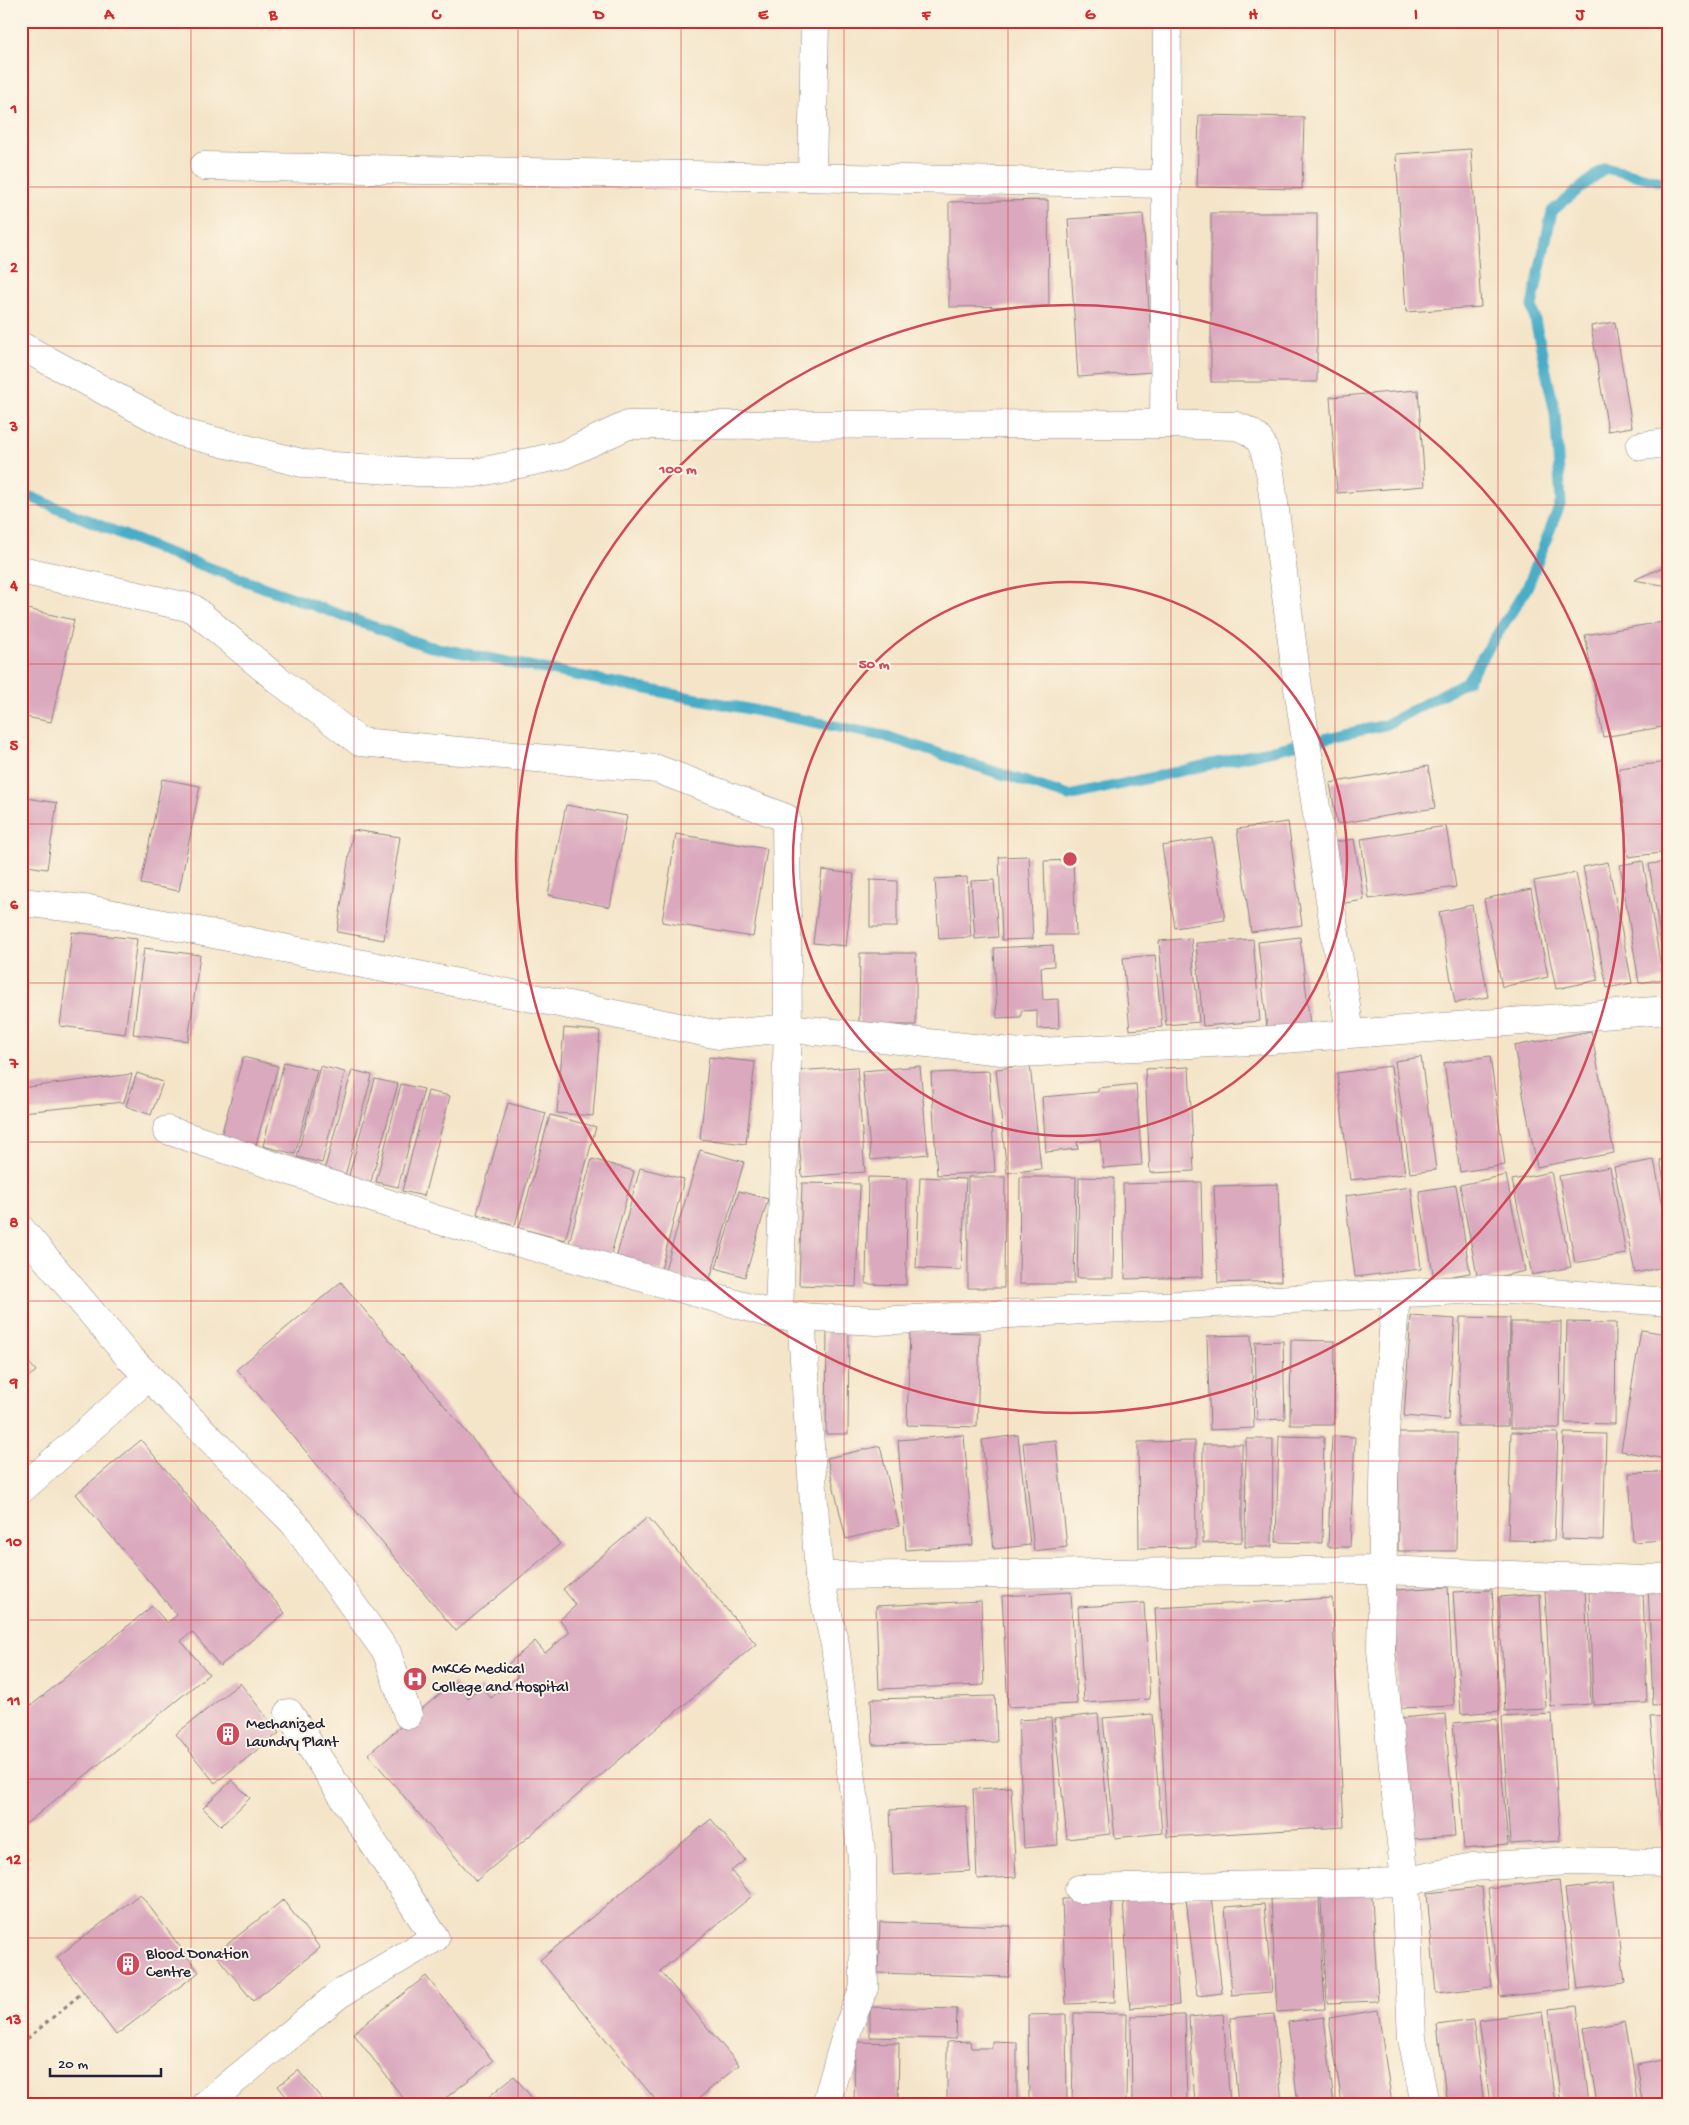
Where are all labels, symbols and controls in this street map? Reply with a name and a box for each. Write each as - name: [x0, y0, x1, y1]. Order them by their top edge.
- text: A: [103, 7, 115, 26]
- text: B: [268, 7, 278, 26]
- text: C: [431, 7, 442, 26]
- text: D: [592, 7, 605, 26]
- text: E: [758, 7, 769, 26]
- text: F: [921, 7, 932, 26]
- text: G: [1085, 7, 1096, 26]
- text: H: [1248, 7, 1258, 26]
- text: I: [1414, 7, 1418, 26]
- text: J: [1575, 7, 1586, 26]
- text: 1: [10, 101, 17, 120]
- text: 2: [10, 260, 18, 279]
- text: 3: [9, 419, 18, 438]
- text: 100 m: [658, 461, 697, 479]
- text: 4: [9, 578, 18, 597]
- text: 50 m: [859, 656, 890, 674]
- text: 5: [10, 738, 19, 757]
- centre of rings: [1061, 850, 1079, 868]
- text: 6: [10, 897, 19, 916]
- text: 7: [9, 1056, 19, 1075]
- text: 8: [10, 1215, 19, 1234]
- text: 9: [9, 1375, 18, 1394]
- text: 10: [5, 1534, 22, 1553]
- place label: MKCG Medical College and Hospital: [432, 1661, 569, 1698]
- hospital icon: MKCG Medical College and Hospital: [402, 1666, 428, 1692]
- text: 11: [7, 1693, 20, 1712]
- place label: Mechanized Laundry Plant: [246, 1716, 339, 1753]
- building icon: Mechanized Laundry Plant: [215, 1721, 241, 1747]
- text: 12: [6, 1852, 21, 1871]
- place label: Blood Donation Centre: [145, 1946, 249, 1983]
- building icon: Blood Donation Centre: [115, 1951, 141, 1977]
- text: 13: [6, 2012, 21, 2031]
- scale bar: [50, 2045, 161, 2077]
- text: 20 m: [58, 2056, 88, 2074]

